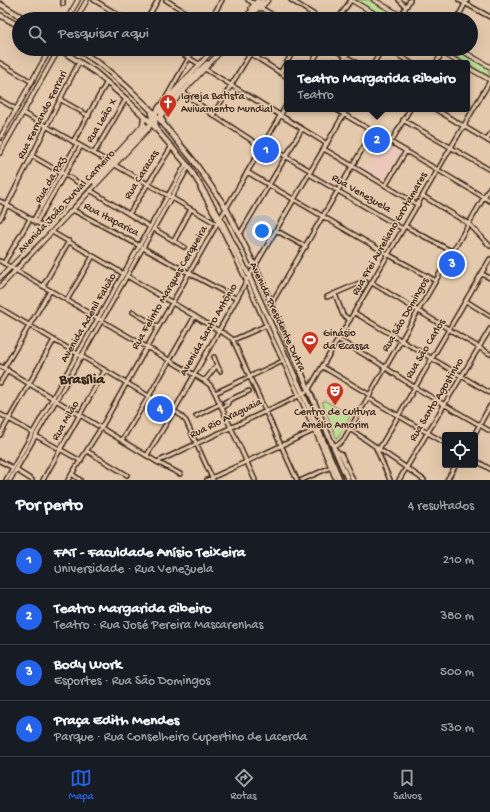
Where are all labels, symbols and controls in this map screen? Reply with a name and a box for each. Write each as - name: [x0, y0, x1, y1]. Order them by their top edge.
- search box: [12, 12, 478, 56]
- icon: search: [26, 23, 48, 45]
- text: Pesquisar aqui: [58, 25, 149, 43]
- popup: [284, 60, 470, 112]
- street label: Rua Fernando Ferrari: [15, 69, 71, 161]
- text: Teatro Margarida Ribeiro: [298, 70, 456, 88]
- text: Teatro: [298, 88, 334, 103]
- place label: Igreja Batista Avivamento Mundial: [181, 91, 273, 116]
- church icon: Igreja Batista Avivamento Mundial: [158, 93, 178, 118]
- street label: Rua Leão X: [84, 96, 121, 145]
- pin: 2: [364, 125, 390, 155]
- pin: 1: [253, 135, 279, 165]
- street label: Rua Caracas: [122, 147, 162, 202]
- street label: Avenida João Durval Carneiro: [16, 148, 118, 256]
- street label: Rua da Paz: [33, 154, 70, 205]
- street label: Rua Frei Aureliano Grotamares: [350, 169, 431, 298]
- street label: Rua Venezuela: [329, 172, 394, 216]
- street label: Rua Itaparica: [81, 200, 141, 240]
- your location: [252, 221, 272, 241]
- street label: Rua Felinto Marques Cerqueira: [130, 223, 211, 352]
- pin: 3: [439, 249, 465, 279]
- street label: Avenida Presidente Dutra: [246, 261, 308, 374]
- street label: Avenida Adenil Falcão: [59, 271, 120, 365]
- street label: Rua São Domingos: [380, 275, 433, 354]
- street label: Avenida Santo Antônio: [178, 282, 240, 378]
- street label: Rua São Carlos: [404, 316, 449, 381]
- place label: Ginásio da Ecassa: [323, 328, 370, 353]
- sports icon: Ginásio da Ecassa: [300, 330, 320, 355]
- street label: Rua Santo Agostinho: [407, 356, 467, 444]
- district label: Brasília: [59, 371, 105, 389]
- theatre icon: Centro de Cultura Amélio Amorim: [325, 381, 345, 406]
- pin: 4: [147, 394, 173, 424]
- street label: Rua Rio Araguaia: [188, 396, 265, 442]
- street label: Rua Milão: [50, 399, 82, 443]
- place label: Centro de Cultura Amélio Amorim: [294, 407, 377, 432]
- map controls: [442, 432, 478, 468]
- button: locate: [442, 432, 478, 468]
- text: Por perto: [16, 496, 83, 516]
- text: 4 resultados: [408, 499, 474, 514]
- text: FAT - Faculdade Anísio Teixeira: [54, 544, 245, 562]
- text: 1: [26, 553, 32, 568]
- text: 210 m: [443, 553, 474, 568]
- text: Universidade · Rua Venezuela: [54, 562, 213, 577]
- text: Teatro Margarida Ribeiro: [54, 600, 212, 618]
- text: 2: [26, 609, 32, 624]
- text: 380 m: [440, 609, 474, 624]
- text: Teatro · Rua José Pereira Mascarenhas: [54, 618, 263, 633]
- text: Body Work: [54, 656, 122, 674]
- text: 3: [26, 665, 32, 680]
- text: 500 m: [440, 665, 474, 680]
- text: Esportes · Rua São Domingos: [54, 674, 210, 689]
- text: Praça Edith Mendes: [54, 712, 179, 730]
- text: 4: [26, 721, 32, 736]
- text: 530 m: [441, 721, 474, 736]
- text: Parque · Rua Conselheiro Cupertino de Lacerda: [54, 730, 307, 745]
- tab: Mapa: [68, 767, 94, 803]
- tab: Rotas: [230, 767, 257, 803]
- tab: Salvos: [393, 767, 422, 803]

